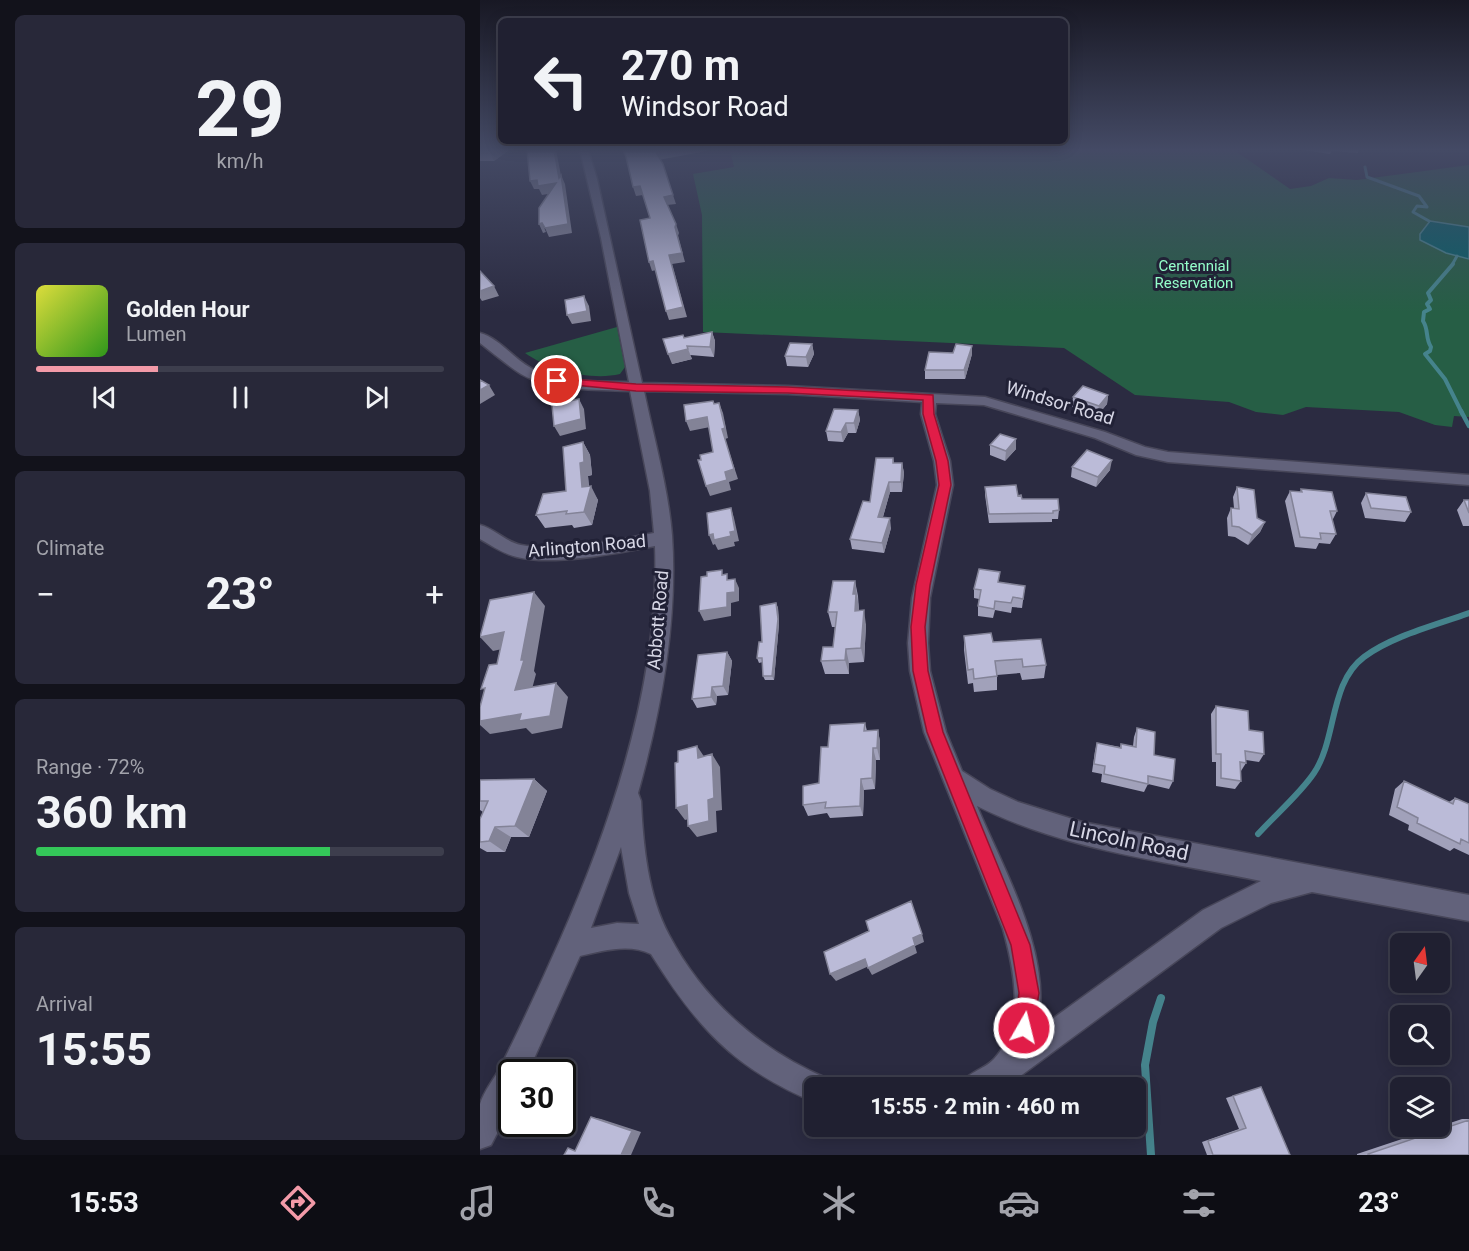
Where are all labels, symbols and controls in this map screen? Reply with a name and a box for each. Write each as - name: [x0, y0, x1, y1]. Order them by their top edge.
- text: 270 m: [621, 41, 740, 90]
- icon: left: [522, 42, 600, 120]
- text: 29: [195, 64, 285, 155]
- text: Windsor Road: [621, 91, 789, 123]
- text: km/h: [217, 149, 263, 173]
- park label: Centennial Reservation: [1155, 257, 1233, 292]
- text: Golden Hour: [126, 297, 250, 322]
- text: Lumen: [126, 322, 187, 346]
- pin: [531, 355, 582, 406]
- icon: arrive: [540, 364, 573, 397]
- street label: Windsor Road: [1004, 376, 1117, 429]
- icon: previous: [88, 381, 121, 414]
- icon: pause: [224, 381, 257, 414]
- icon: next: [360, 381, 393, 414]
- street label: Arlington Road: [527, 530, 647, 561]
- text: Climate: [36, 536, 104, 560]
- text: 23°: [205, 567, 275, 620]
- street label: Abbott Road: [643, 569, 672, 671]
- text: −: [36, 575, 55, 614]
- text: +: [425, 575, 444, 614]
- text: Range · 72%: [36, 755, 144, 779]
- text: 360 km: [36, 786, 188, 839]
- street label: Lincoln Road: [1067, 817, 1191, 865]
- north arrow: [1390, 933, 1450, 993]
- map controls: [1390, 933, 1450, 1137]
- text: Arrival: [36, 992, 93, 1016]
- position arrow: [992, 996, 1056, 1060]
- button: search: [1390, 1005, 1450, 1065]
- text: 15:55: [36, 1023, 152, 1076]
- speed limit sign: 30: [498, 1059, 576, 1137]
- button: layers: [1390, 1077, 1450, 1137]
- text: 15:55 · 2 min · 460 m: [870, 1094, 1080, 1119]
- icon: directions: [277, 1182, 319, 1224]
- icon: music: [457, 1182, 499, 1224]
- icon: phone: [637, 1182, 679, 1224]
- icon: climate: [818, 1182, 860, 1224]
- icon: car: [998, 1182, 1040, 1224]
- icon: filters: [1178, 1182, 1220, 1224]
- text: 15:53: [69, 1187, 139, 1219]
- text: 23°: [1358, 1187, 1400, 1219]

